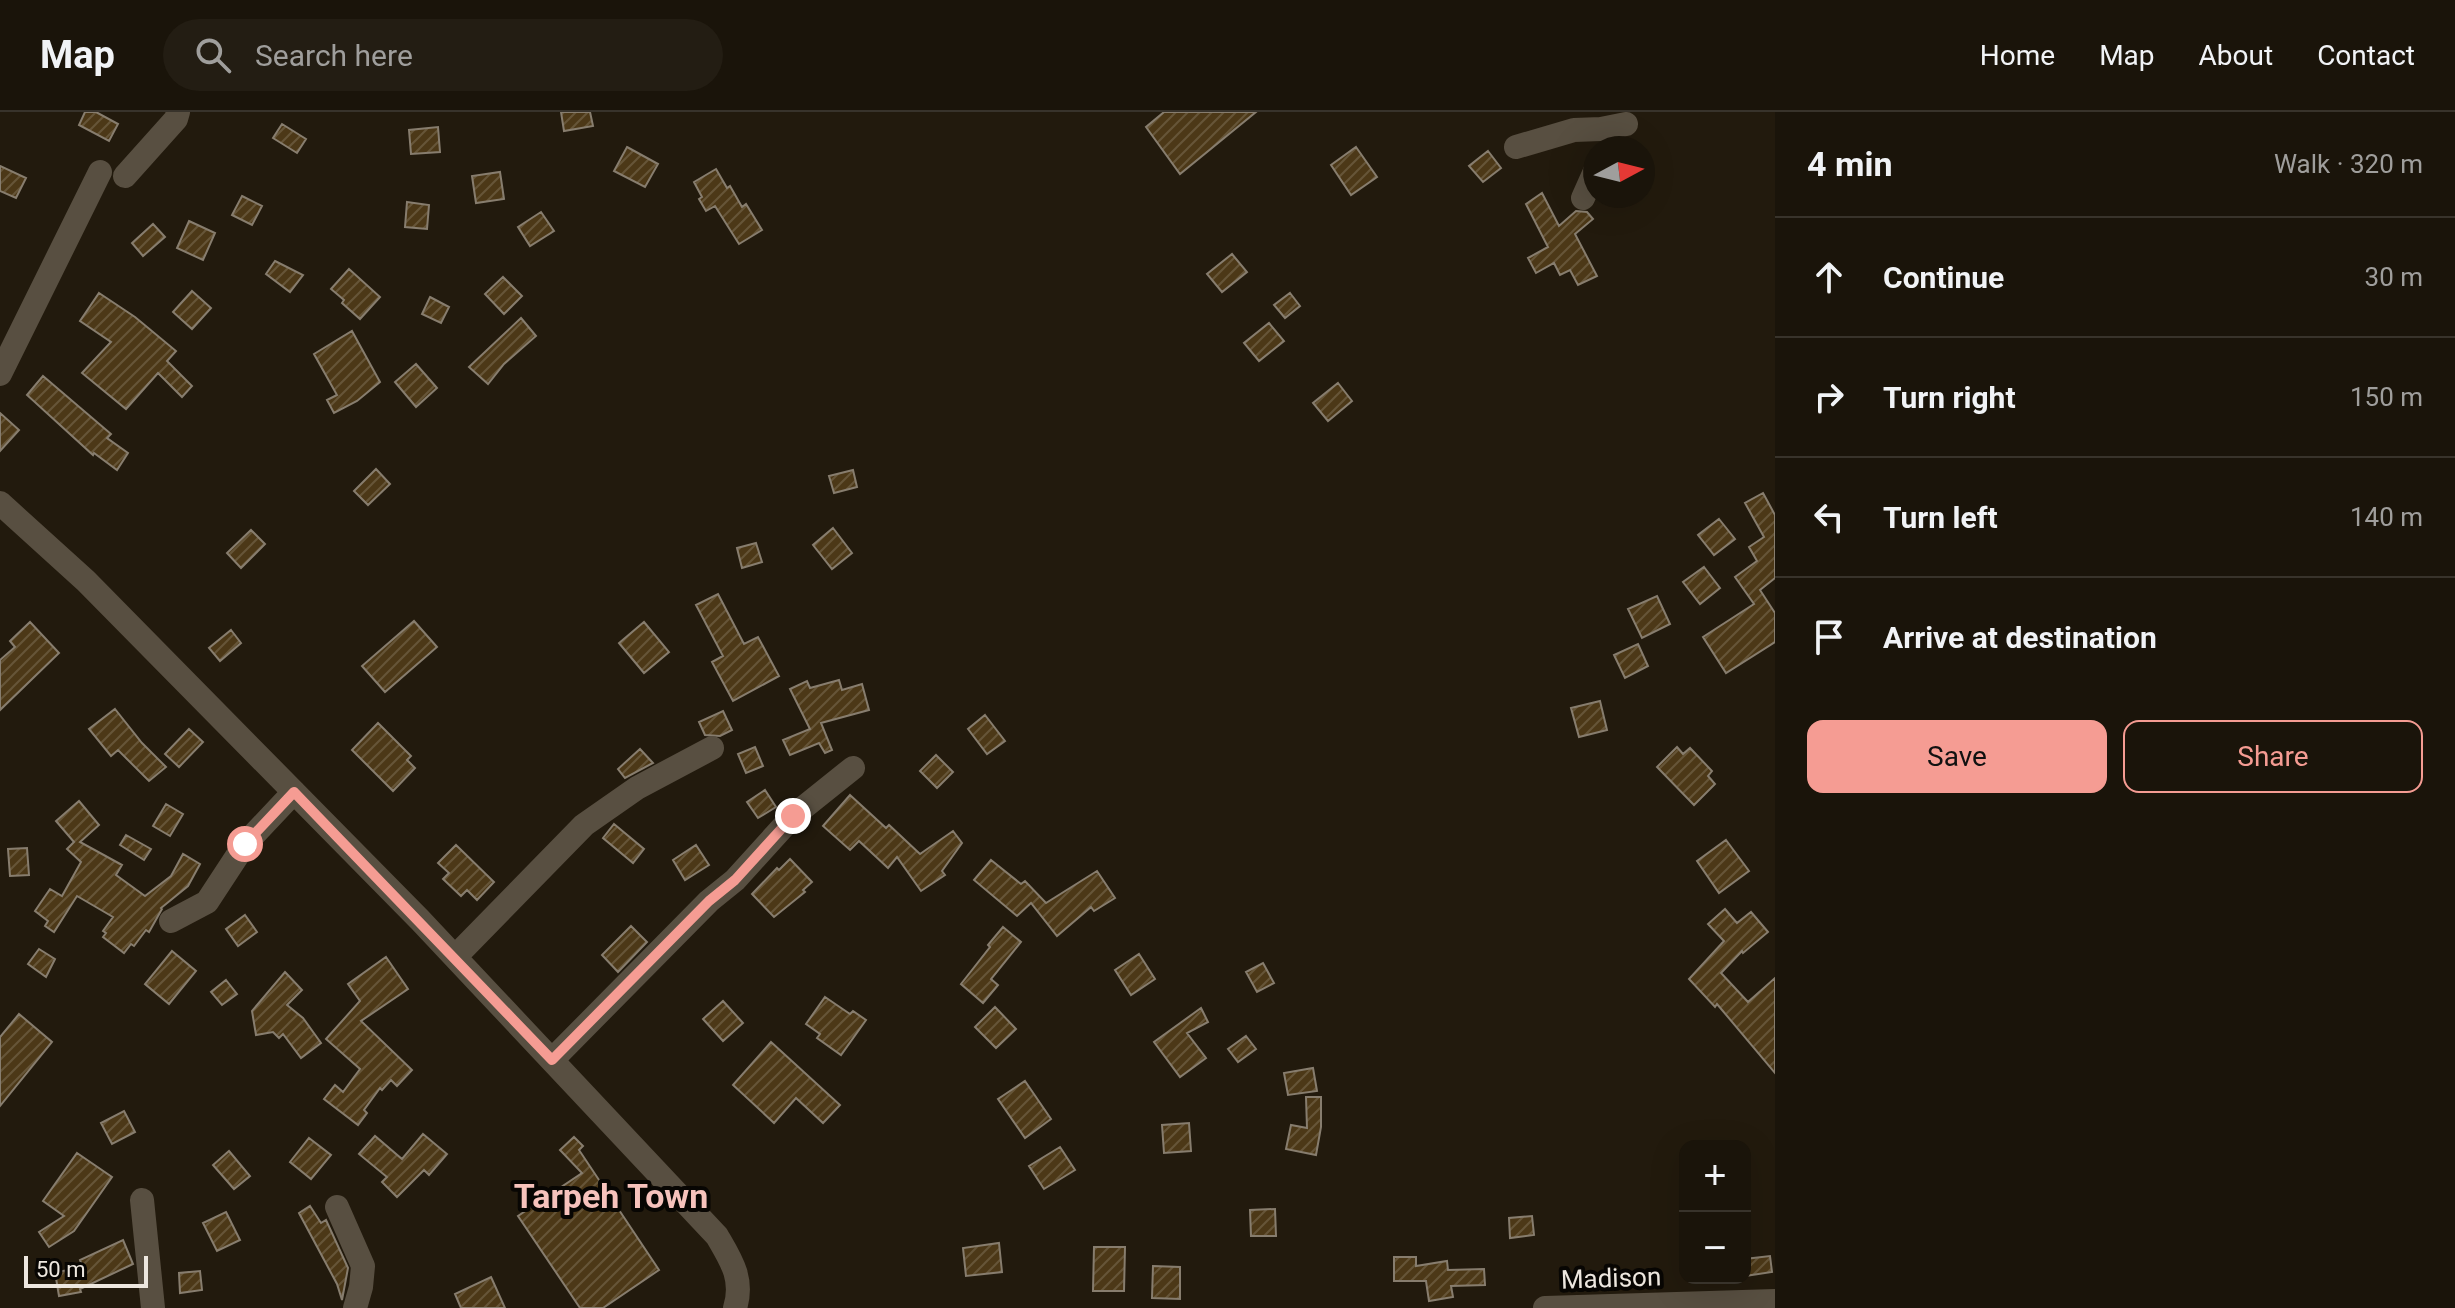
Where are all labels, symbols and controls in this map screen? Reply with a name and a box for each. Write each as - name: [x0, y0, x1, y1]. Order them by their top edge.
- search box: [163, 19, 723, 91]
- text: Map: [40, 33, 115, 77]
- icon: search: [191, 33, 235, 77]
- text: Search here: [255, 38, 413, 73]
- text: Home: [1980, 39, 2055, 72]
- text: Map: [2099, 39, 2155, 72]
- text: About: [2199, 39, 2273, 72]
- text: Contact: [2317, 39, 2415, 72]
- north arrow: [1583, 136, 1655, 208]
- text: 4 min: [1807, 144, 1892, 184]
- text: Walk · 320 m: [2274, 149, 2423, 179]
- icon: ahead: [1807, 255, 1851, 299]
- text: Continue: [1883, 260, 2004, 295]
- text: 30 m: [2365, 262, 2423, 292]
- icon: right: [1807, 375, 1851, 419]
- text: Turn right: [1883, 380, 2016, 415]
- text: 150 m: [2350, 382, 2423, 412]
- icon: left: [1807, 495, 1851, 539]
- text: Turn left: [1883, 500, 1998, 535]
- text: 140 m: [2350, 502, 2423, 532]
- icon: arrive: [1807, 615, 1851, 659]
- text: Arrive at destination: [1883, 620, 2157, 655]
- button: Save: [1807, 720, 2107, 793]
- button: Share: [2123, 720, 2423, 793]
- route end: [775, 798, 811, 834]
- route start: [227, 826, 263, 862]
- map controls: [1679, 1140, 1751, 1284]
- button: +: [1679, 1140, 1751, 1212]
- district label: Tarpeh Town: [514, 1176, 708, 1216]
- button: −: [1679, 1212, 1751, 1284]
- scale bar: [24, 1252, 148, 1288]
- text: 50 m: [36, 1257, 85, 1282]
- street label: Madison: [1560, 1261, 1662, 1295]

